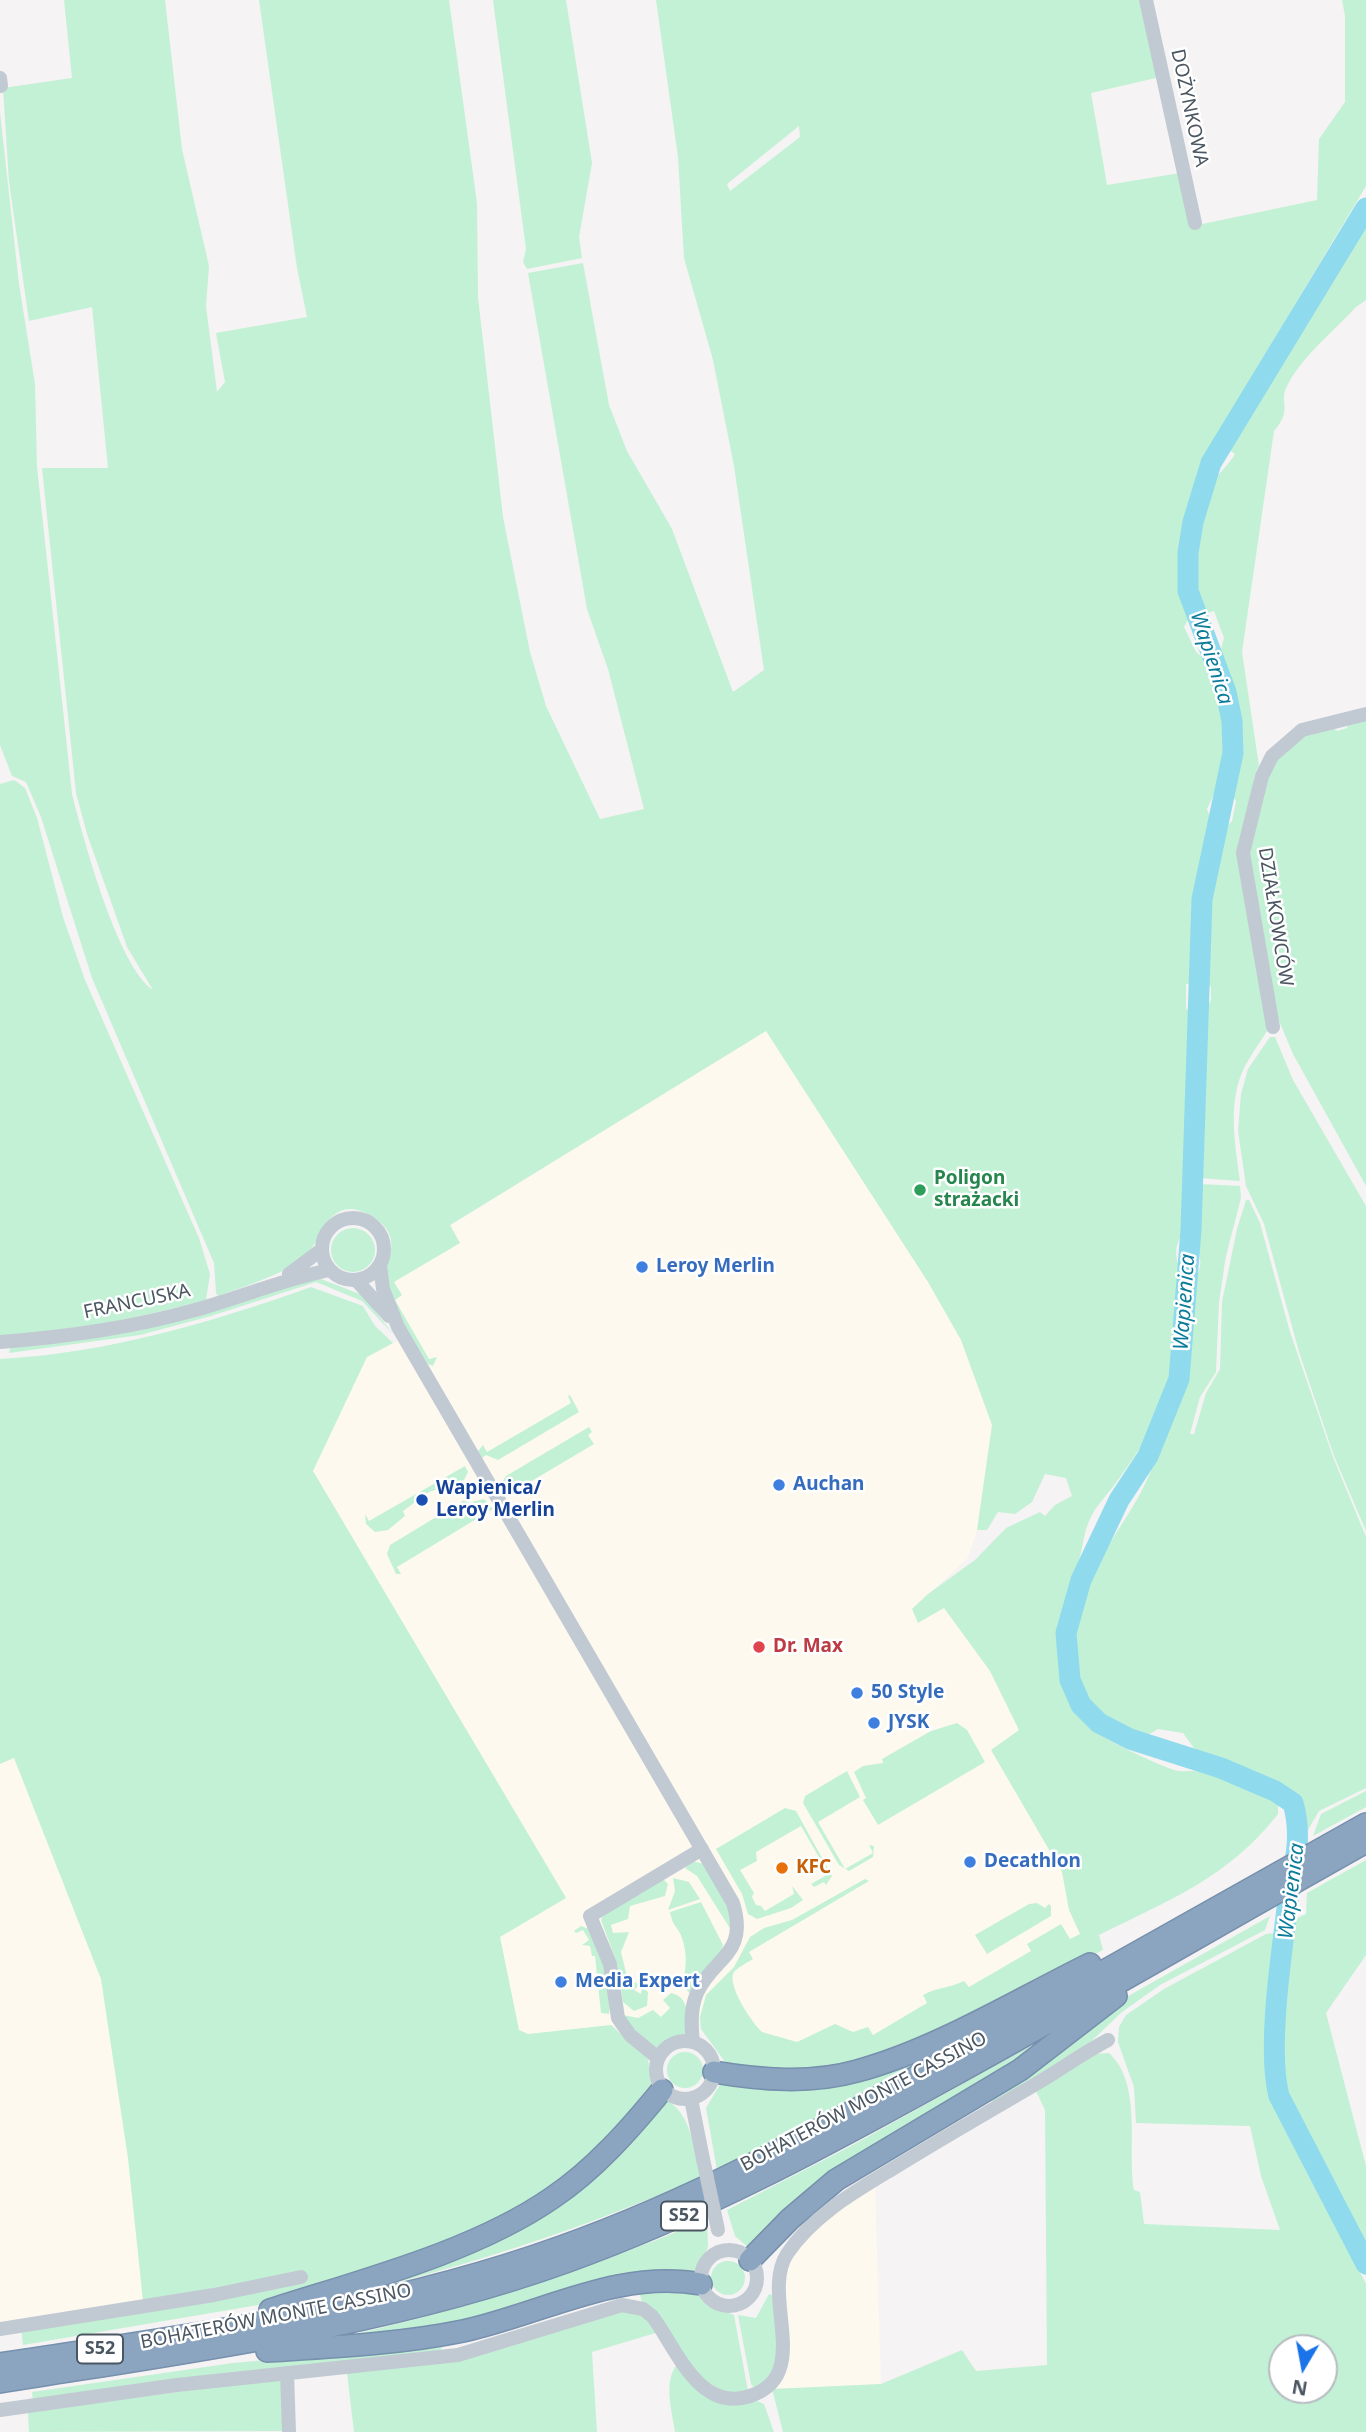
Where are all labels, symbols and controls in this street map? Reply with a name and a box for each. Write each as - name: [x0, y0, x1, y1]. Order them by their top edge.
- street label: DOŻYNKOWA: [1165, 47, 1213, 169]
- water label: Wapienica: [1184, 608, 1238, 708]
- street label: DZIAŁKOWCÓW: [1253, 846, 1297, 988]
- place label: Poligon strażacki: [934, 1168, 1019, 1212]
- marker: Poligon strażacki: [912, 1182, 928, 1198]
- water label: Wapienica: [1169, 1253, 1201, 1351]
- place label: Leroy Merlin: [656, 1256, 775, 1278]
- marker: Leroy Merlin: [634, 1259, 650, 1275]
- street label: FRANCUSKA: [82, 1280, 192, 1324]
- place label: Auchan: [793, 1474, 864, 1496]
- marker: Auchan: [771, 1477, 787, 1493]
- place label: Wapienica/ Leroy Merlin: [436, 1478, 555, 1522]
- marker: Wapienica/ Leroy Merlin: [414, 1492, 430, 1508]
- place label: Dr. Max: [773, 1636, 843, 1658]
- marker: Dr. Max: [751, 1639, 767, 1655]
- place label: 50 Style: [871, 1682, 944, 1704]
- marker: 50 Style: [849, 1685, 865, 1701]
- place label: JYSK: [888, 1712, 929, 1734]
- marker: JYSK: [866, 1715, 882, 1731]
- water label: Wapienica: [1274, 1842, 1310, 1940]
- place label: Decathlon: [984, 1851, 1081, 1873]
- marker: Decathlon: [962, 1854, 978, 1870]
- place label: KFC: [796, 1857, 831, 1879]
- marker: KFC: [774, 1860, 790, 1876]
- place label: Media Expert: [575, 1971, 700, 1993]
- marker: Media Expert: [553, 1974, 569, 1990]
- street label: BOHATERÓW MONTE CASSINO: [737, 2027, 991, 2177]
- road number: S52: [661, 2202, 707, 2230]
- street label: BOHATERÓW MONTE CASSINO: [139, 2280, 413, 2354]
- road number: S52: [77, 2334, 123, 2364]
- north arrow: [1268, 2334, 1338, 2404]
- text: N: [1290, 2374, 1310, 2402]

